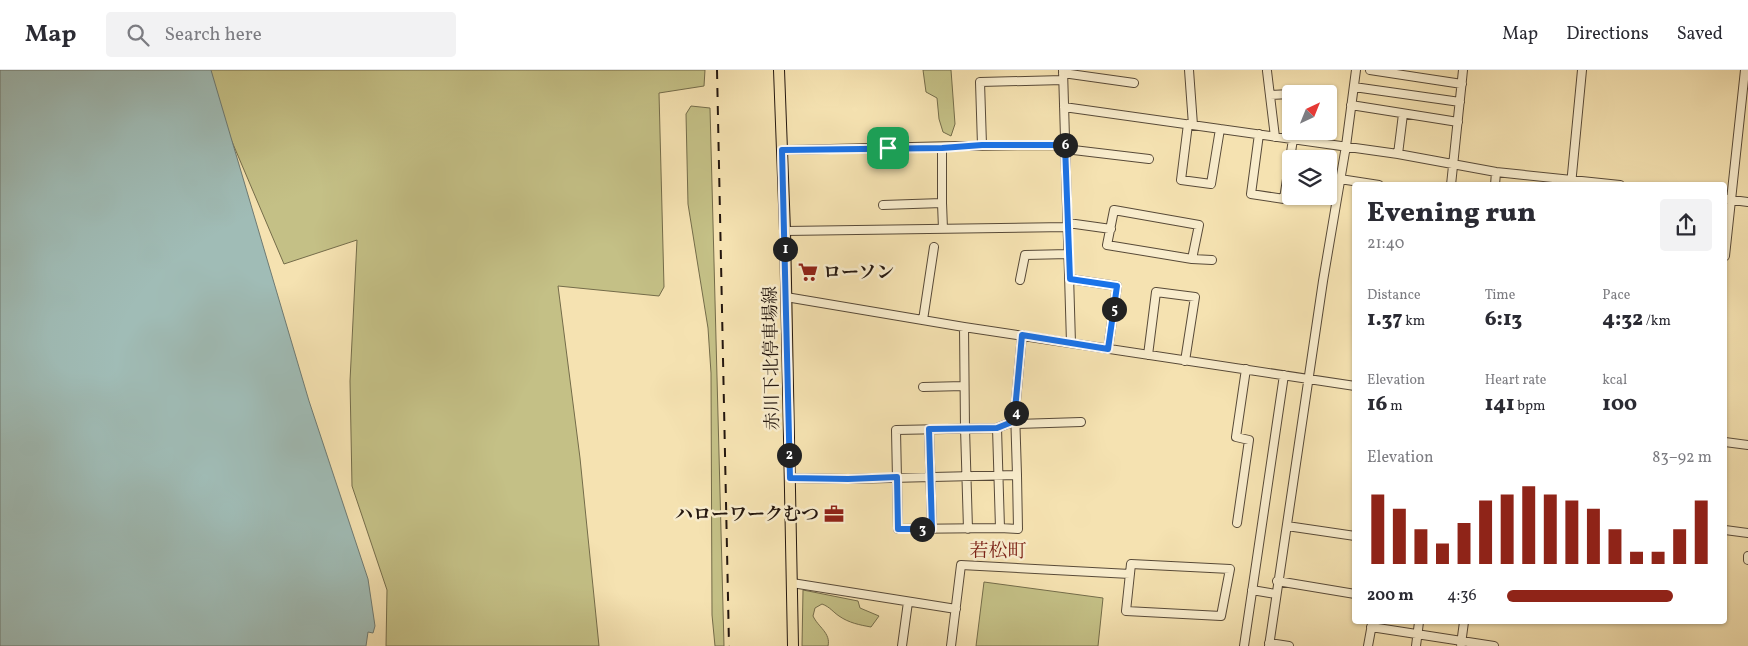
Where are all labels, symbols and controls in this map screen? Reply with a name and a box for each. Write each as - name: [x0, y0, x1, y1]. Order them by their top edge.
- search box: [106, 12, 456, 57]
- text: Map: [25, 18, 76, 52]
- icon: search: [124, 21, 152, 49]
- text: Search here: [164, 22, 262, 48]
- text: Map: [1502, 22, 1538, 47]
- text: Directions: [1566, 22, 1649, 47]
- text: Saved: [1677, 22, 1723, 47]
- north arrow: [1282, 85, 1338, 140]
- map controls: [1282, 85, 1337, 205]
- pin: [867, 127, 909, 169]
- pin: 6: [1052, 132, 1078, 158]
- icon: arrive: [874, 134, 902, 162]
- text: 6: [1062, 136, 1069, 155]
- button: layers: [1282, 150, 1337, 205]
- text: Evening run: [1367, 194, 1536, 233]
- button: share: [1660, 199, 1712, 251]
- text: 21:40: [1367, 233, 1404, 255]
- pin: 1: [772, 236, 798, 262]
- text: 1: [783, 240, 788, 259]
- supermarket icon: ローソン: [797, 261, 819, 283]
- place label: ローソン: [823, 261, 894, 286]
- street label: 赤川下北停車場線: [759, 286, 786, 430]
- text: Distance: [1367, 286, 1421, 305]
- text: Time: [1485, 286, 1515, 305]
- text: Pace: [1602, 286, 1630, 305]
- pin: 5: [1102, 296, 1126, 322]
- text: 5: [1111, 300, 1118, 319]
- text: 1.37: [1367, 305, 1402, 334]
- text: 6:13: [1485, 305, 1522, 334]
- text: 4:32: [1602, 305, 1643, 334]
- text: km: [1402, 312, 1425, 331]
- text: /km: [1643, 312, 1671, 331]
- text: Elevation: [1367, 371, 1425, 390]
- text: Heart rate: [1485, 371, 1546, 390]
- text: kcal: [1602, 371, 1627, 390]
- text: 16: [1367, 390, 1387, 419]
- text: 141: [1485, 390, 1514, 419]
- text: 100: [1602, 390, 1637, 419]
- text: m: [1387, 397, 1403, 416]
- text: bpm: [1514, 397, 1545, 416]
- pin: 4: [1004, 400, 1028, 426]
- text: 4: [1012, 404, 1021, 423]
- pin: 2: [776, 442, 802, 468]
- text: 2: [786, 446, 793, 465]
- text: Elevation: [1367, 447, 1434, 469]
- text: 83–92 m: [1652, 447, 1712, 469]
- place label: ハローワークむつ: [675, 503, 819, 528]
- office icon: ハローワークむつ: [823, 503, 845, 525]
- pin: 3: [910, 516, 934, 542]
- text: 3: [919, 520, 926, 539]
- district label: 若松町: [969, 539, 1027, 565]
- text: 200 m: [1367, 585, 1414, 607]
- text: 4:36: [1447, 585, 1477, 607]

